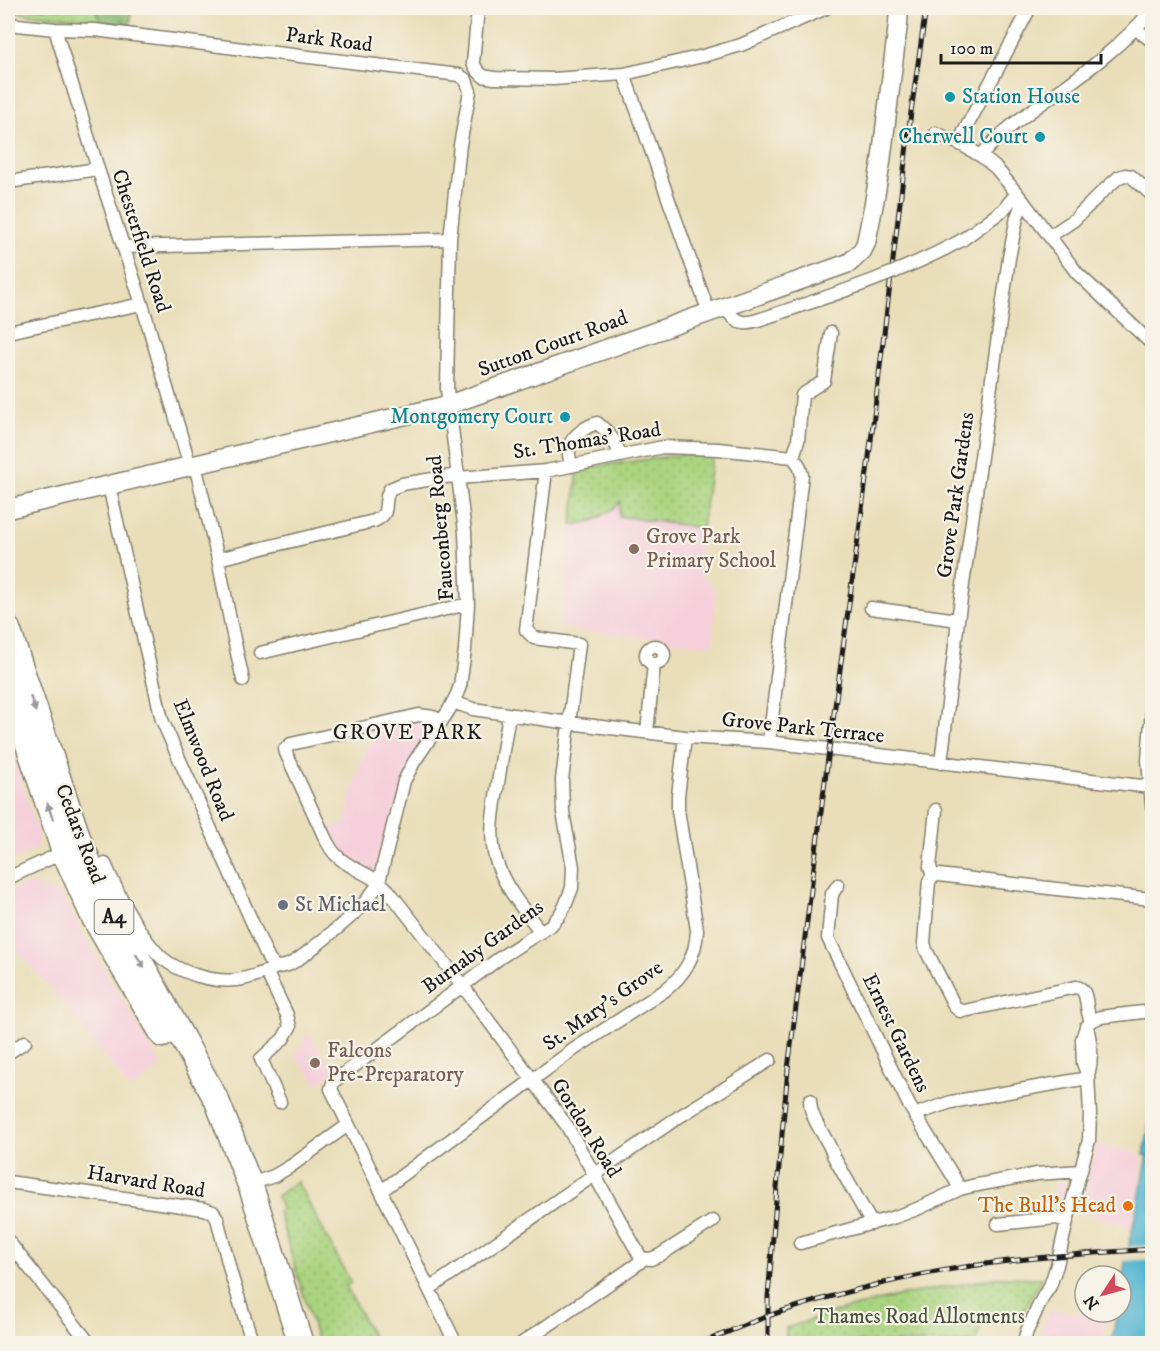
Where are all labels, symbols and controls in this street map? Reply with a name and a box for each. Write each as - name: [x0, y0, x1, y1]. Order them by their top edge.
- street label: Park Road: [284, 22, 374, 58]
- scale bar: [941, 27, 1102, 65]
- text: 100 m: [950, 38, 993, 60]
- place label: Station House: [962, 84, 1080, 110]
- marker: Station House: [943, 90, 957, 104]
- place label: Cherwell Court: [898, 124, 1028, 150]
- marker: Cherwell Court: [1033, 130, 1047, 144]
- street label: Chesterfield Road: [106, 166, 177, 316]
- street label: Sutton Court Road: [475, 305, 632, 383]
- place label: Montgomery Court: [390, 404, 553, 430]
- marker: Montgomery Court: [558, 410, 572, 424]
- street label: Grove Park Gardens: [931, 410, 981, 580]
- street label: St. Thomas' Road: [511, 416, 663, 466]
- street label: Fauconberg Road: [422, 454, 460, 602]
- place label: Grove Park Primary School: [646, 524, 777, 574]
- marker: Grove Park Primary School: [627, 542, 641, 556]
- one-way arrow: [29, 695, 39, 713]
- street label: Elmwood Road: [167, 695, 239, 825]
- street label: Grove Park Terrace: [720, 707, 886, 750]
- district label: GROVE PARK: [333, 719, 483, 746]
- street label: Cedars Road: [49, 780, 111, 888]
- one-way arrow: [45, 802, 54, 820]
- place label: St Michael: [295, 892, 387, 918]
- street label: Burnaby Gardens: [417, 894, 549, 1000]
- marker: St Michael: [276, 898, 290, 912]
- road number: A4: [94, 900, 134, 934]
- one-way arrow: [135, 953, 145, 970]
- street label: St. Mary's Grove: [538, 955, 668, 1057]
- street label: Ernest Gardens: [856, 969, 936, 1097]
- place label: Falcons Pre-Preparatory: [327, 1038, 465, 1088]
- marker: Falcons Pre-Preparatory: [308, 1056, 322, 1070]
- street label: Gordon Road: [545, 1074, 627, 1183]
- street label: Harvard Road: [85, 1160, 207, 1204]
- place label: The Bull's Head: [978, 1193, 1117, 1219]
- marker: The Bull's Head: [1121, 1199, 1135, 1213]
- north arrow: [1073, 1264, 1133, 1324]
- text: N: [1080, 1291, 1104, 1313]
- park label: Thames Road Allotments: [813, 1304, 1025, 1330]

